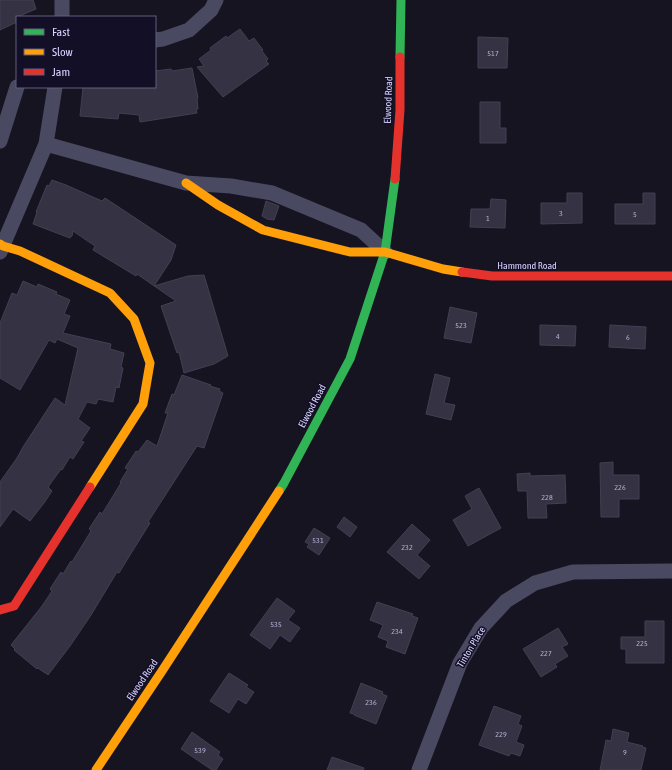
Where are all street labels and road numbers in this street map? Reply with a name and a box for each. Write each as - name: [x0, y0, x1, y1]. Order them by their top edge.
- street label: Elwood Road: [382, 76, 394, 124]
- street label: Hammond Road: [497, 260, 557, 271]
- street label: Elwood Road: [296, 382, 328, 429]
- street label: Tinton Place: [455, 624, 488, 669]
- street label: Elwood Road: [124, 657, 160, 703]

